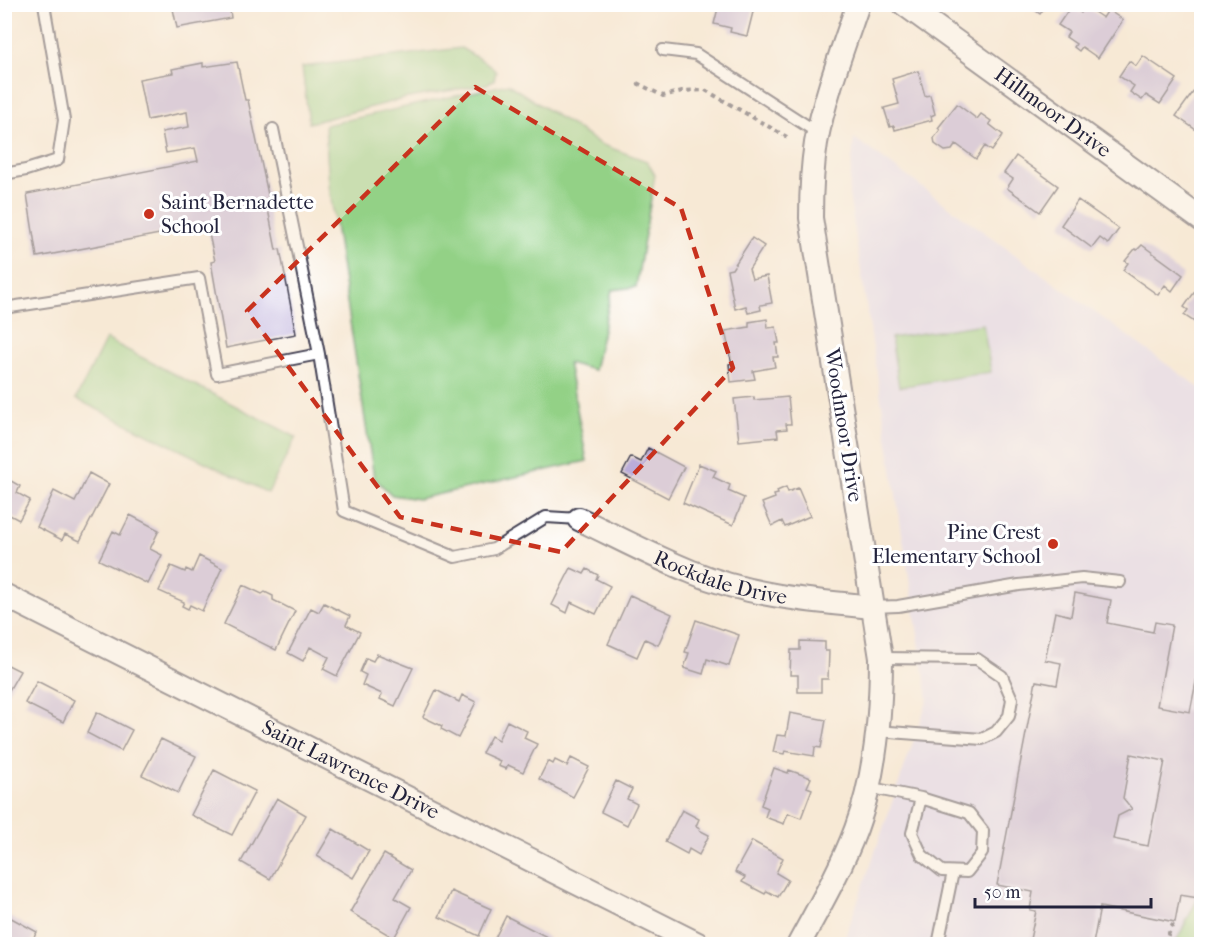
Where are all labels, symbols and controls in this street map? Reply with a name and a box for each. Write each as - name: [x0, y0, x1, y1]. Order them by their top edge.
- street label: Hillmoor Drive: [990, 62, 1116, 162]
- place label: Saint Bernadette School: [161, 190, 314, 238]
- marker: Saint Bernadette School: [142, 207, 156, 221]
- street label: Woodmoor Drive: [820, 345, 868, 504]
- place label: Pine Crest Elementary School: [872, 520, 1041, 568]
- marker: Pine Crest Elementary School: [1046, 537, 1060, 551]
- street label: Rockdale Drive: [650, 545, 789, 609]
- street label: Saint Lawrence Drive: [258, 715, 443, 824]
- scale bar: [975, 871, 1150, 909]
- text: 50 m: [984, 882, 1021, 903]

